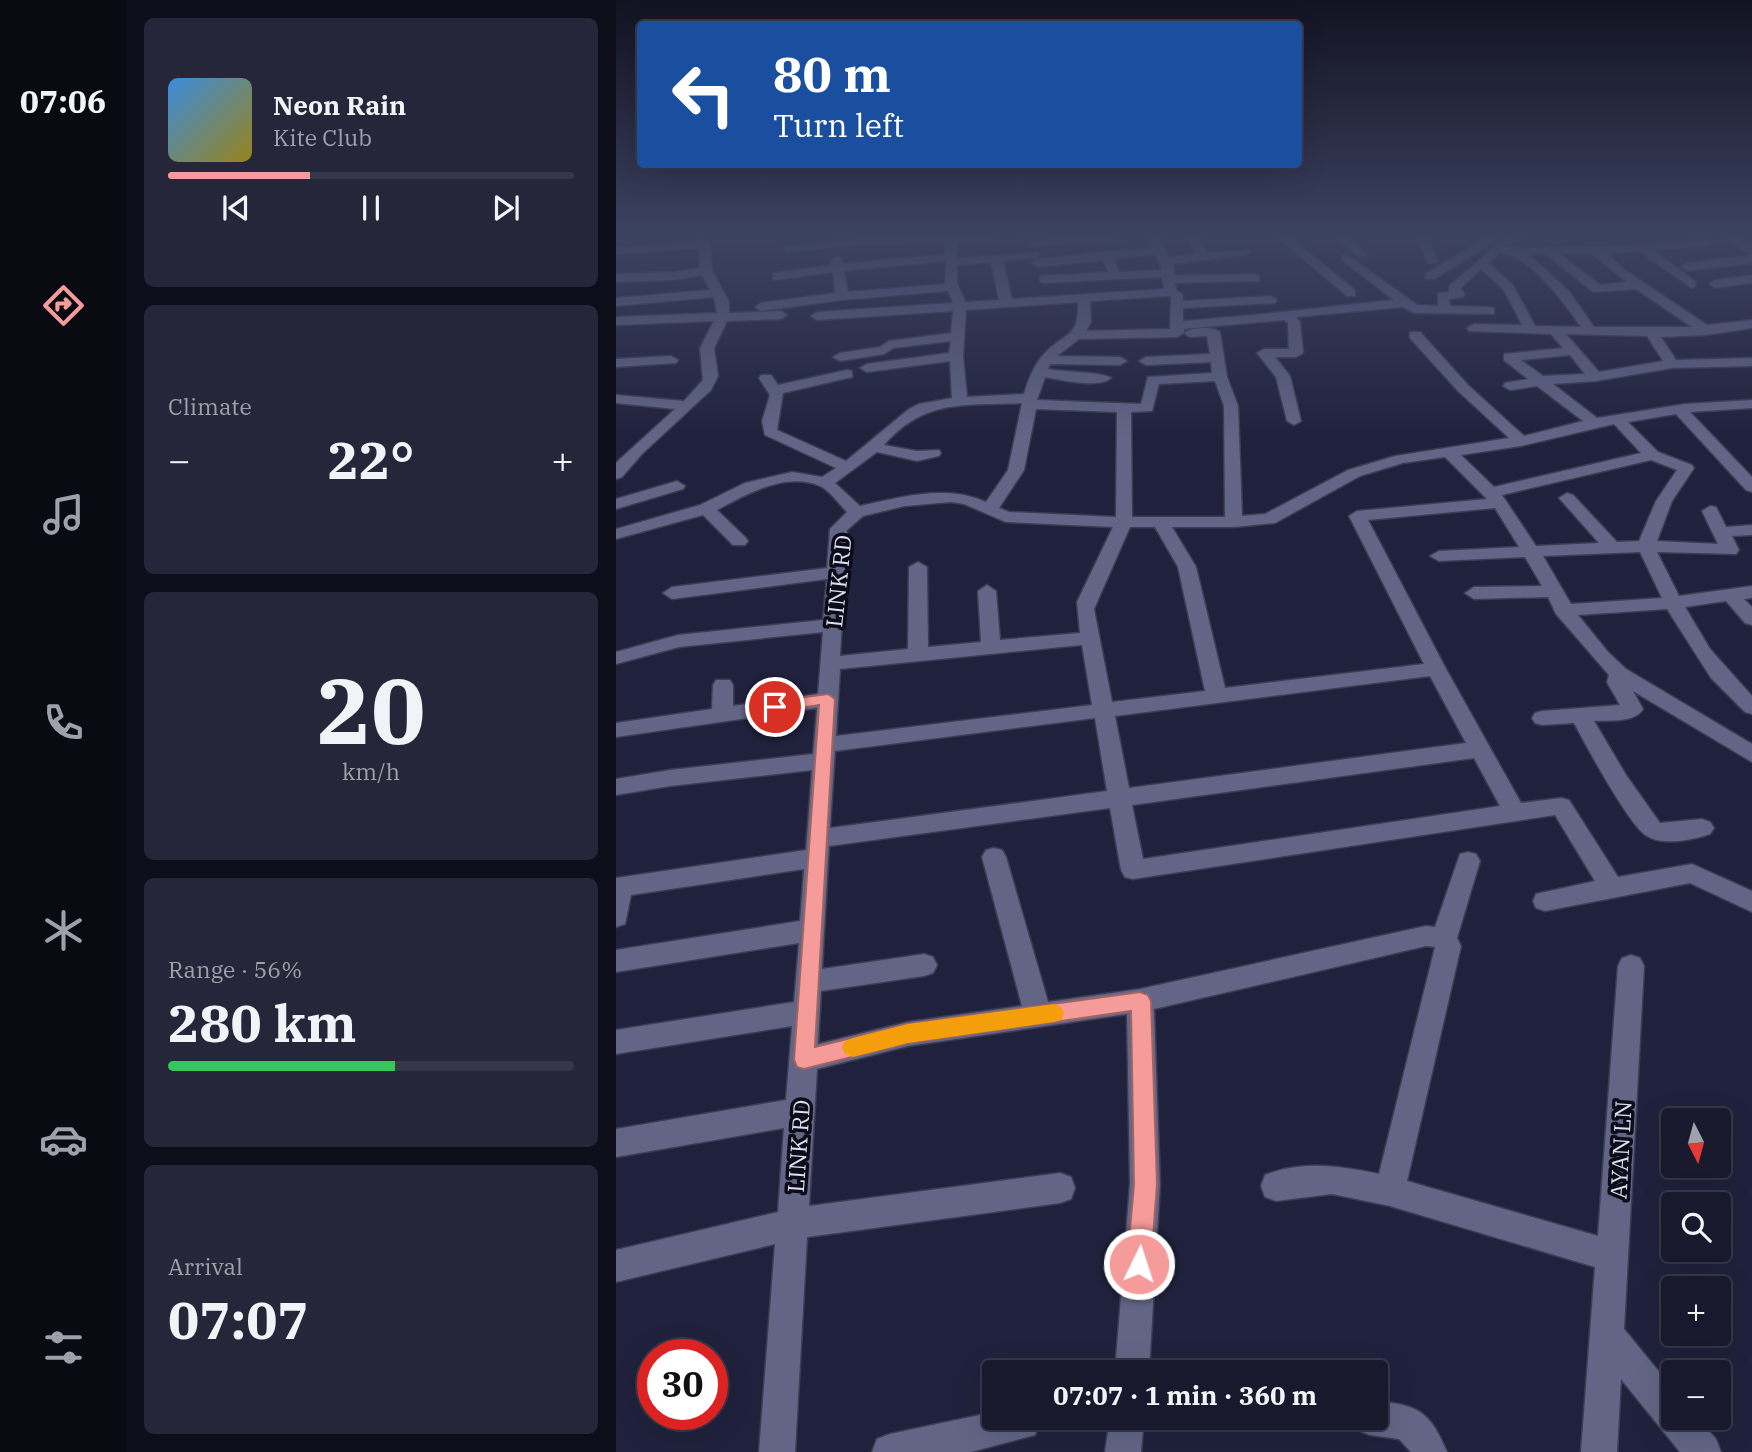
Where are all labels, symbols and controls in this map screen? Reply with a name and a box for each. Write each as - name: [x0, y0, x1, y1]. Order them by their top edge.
- text: 80 m: [773, 42, 891, 105]
- icon: left: [658, 49, 749, 140]
- text: 07:06: [20, 80, 106, 122]
- text: Neon Rain: [273, 88, 406, 122]
- text: Turn left: [773, 104, 904, 146]
- text: Kite Club: [273, 122, 372, 152]
- icon: previous: [217, 189, 255, 227]
- icon: pause: [352, 189, 390, 227]
- icon: next: [487, 189, 525, 227]
- icon: directions: [39, 281, 88, 330]
- text: Climate: [168, 391, 252, 421]
- text: 22°: [328, 426, 414, 493]
- text: −: [168, 435, 191, 484]
- text: +: [551, 435, 574, 484]
- icon: music: [39, 490, 88, 539]
- street label: LINK RD: [818, 533, 858, 629]
- text: 20: [316, 651, 426, 769]
- pin: [745, 677, 805, 737]
- icon: arrive: [756, 688, 794, 726]
- icon: phone: [39, 698, 88, 747]
- text: km/h: [342, 756, 400, 786]
- icon: climate: [39, 906, 88, 955]
- text: Range · 56%: [168, 954, 302, 984]
- text: 280 km: [168, 989, 357, 1056]
- street label: LINK RD: [780, 1099, 816, 1193]
- street label: AYAN LN: [1602, 1100, 1638, 1200]
- north arrow: [1661, 1108, 1731, 1178]
- map controls: [1661, 1108, 1731, 1430]
- icon: car: [39, 1115, 88, 1164]
- button: search: [1661, 1192, 1731, 1262]
- position arrow: [1102, 1227, 1176, 1301]
- text: Arrival: [168, 1251, 243, 1281]
- button: +: [1661, 1276, 1731, 1346]
- text: 07:07: [168, 1286, 309, 1353]
- icon: filters: [39, 1323, 88, 1372]
- speed limit sign: 30: [637, 1339, 728, 1430]
- button: −: [1661, 1360, 1731, 1430]
- text: 07:07 · 1 min · 360 m: [1053, 1378, 1317, 1412]

